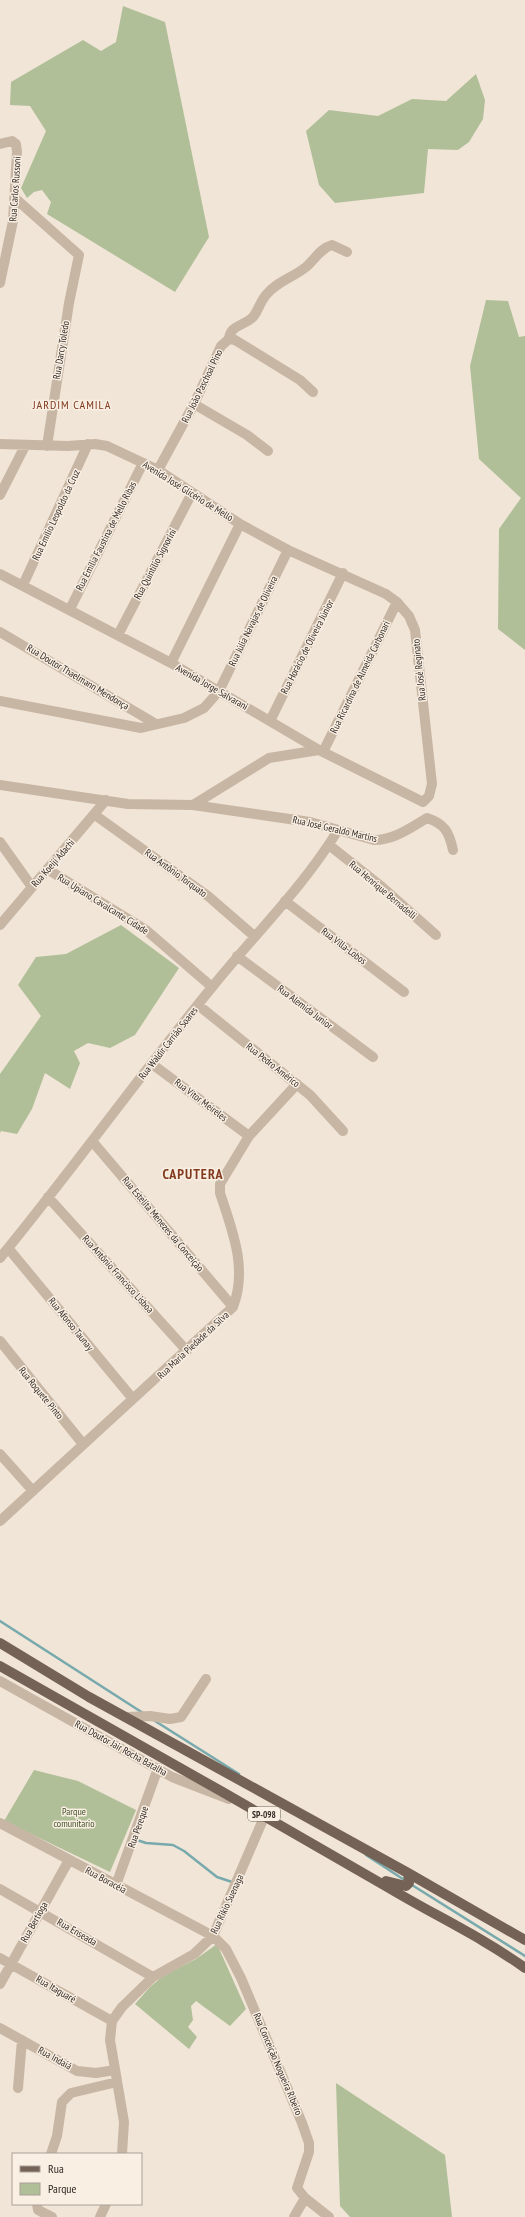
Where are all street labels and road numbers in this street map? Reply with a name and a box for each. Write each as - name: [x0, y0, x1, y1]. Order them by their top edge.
- street label: Rua Carlos Russoni: [6, 156, 24, 222]
- street label: Rua Darcy Toledo: [50, 320, 72, 380]
- street label: Rua João Paschoal Pino: [179, 347, 225, 425]
- street label: Avenida José Glicério de Mello: [140, 458, 236, 524]
- street label: Rua Emílio Leopoldo da Cruz: [29, 467, 83, 562]
- street label: Rua Emília Faustina de Mello Ribas: [73, 479, 140, 593]
- street label: Rua Quintilio Signorini: [131, 526, 179, 602]
- street label: Rua Júlia Navajas de Oliveira: [225, 574, 281, 668]
- street label: Rua Horácio de Oliveira Júnior: [278, 598, 336, 696]
- street label: Rua Ricardina de Almeida Carbonari: [327, 619, 393, 735]
- street label: Rua José Reginato: [409, 639, 429, 701]
- street label: Rua Doutor Thaelmann Mendonça: [25, 641, 131, 713]
- street label: Avenida Jorge Salvarani: [174, 661, 250, 713]
- street label: Rua José Geraldo Martins: [291, 813, 379, 845]
- street label: Rua Koeiji Adachi: [28, 836, 78, 890]
- street label: Rua Antônio Torquato: [142, 846, 210, 900]
- street label: Rua Henrique Bernadelli: [347, 858, 419, 922]
- street label: Rua Upiano Cavalcante Cidade: [55, 871, 151, 937]
- street label: Rua Villa-Lobos: [319, 925, 370, 968]
- street label: Rua Alemida Junior: [275, 982, 335, 1032]
- street label: Rua Waldir Carrião Soares: [136, 1004, 201, 1082]
- street label: Rua Pedro Américo: [243, 1040, 303, 1090]
- street label: Rua Vitor Meireles: [172, 1076, 231, 1125]
- street label: Rua Estelita Menezes da Conceição: [119, 1174, 207, 1274]
- street label: Rua Antônio Francisco Lisboa: [79, 1232, 157, 1316]
- street label: Rua Afonso Taunay: [46, 1295, 97, 1353]
- street label: Rua Maria Piedade da Silva: [154, 1308, 232, 1382]
- street label: Rua Roquete Pinto: [16, 1364, 66, 1422]
- street label: Rua Doutor Jair Rocha Batalha: [73, 1717, 169, 1779]
- street label: Rua Pereque: [125, 1804, 151, 1850]
- road number: SP-098: [248, 1807, 280, 1821]
- street label: Rua Boracéia: [83, 1864, 129, 1896]
- street label: Rua Rikio Suenaga: [208, 1872, 246, 1936]
- street label: Rua Bertioga: [17, 1899, 51, 1945]
- street label: Rua Enseada: [55, 1915, 99, 1949]
- street label: Rua Itaguaré: [34, 1972, 78, 2006]
- street label: Rua Conceição Nogueira Ribeiro: [250, 2011, 306, 2117]
- street label: Rua Indaiá: [36, 2043, 74, 2073]

